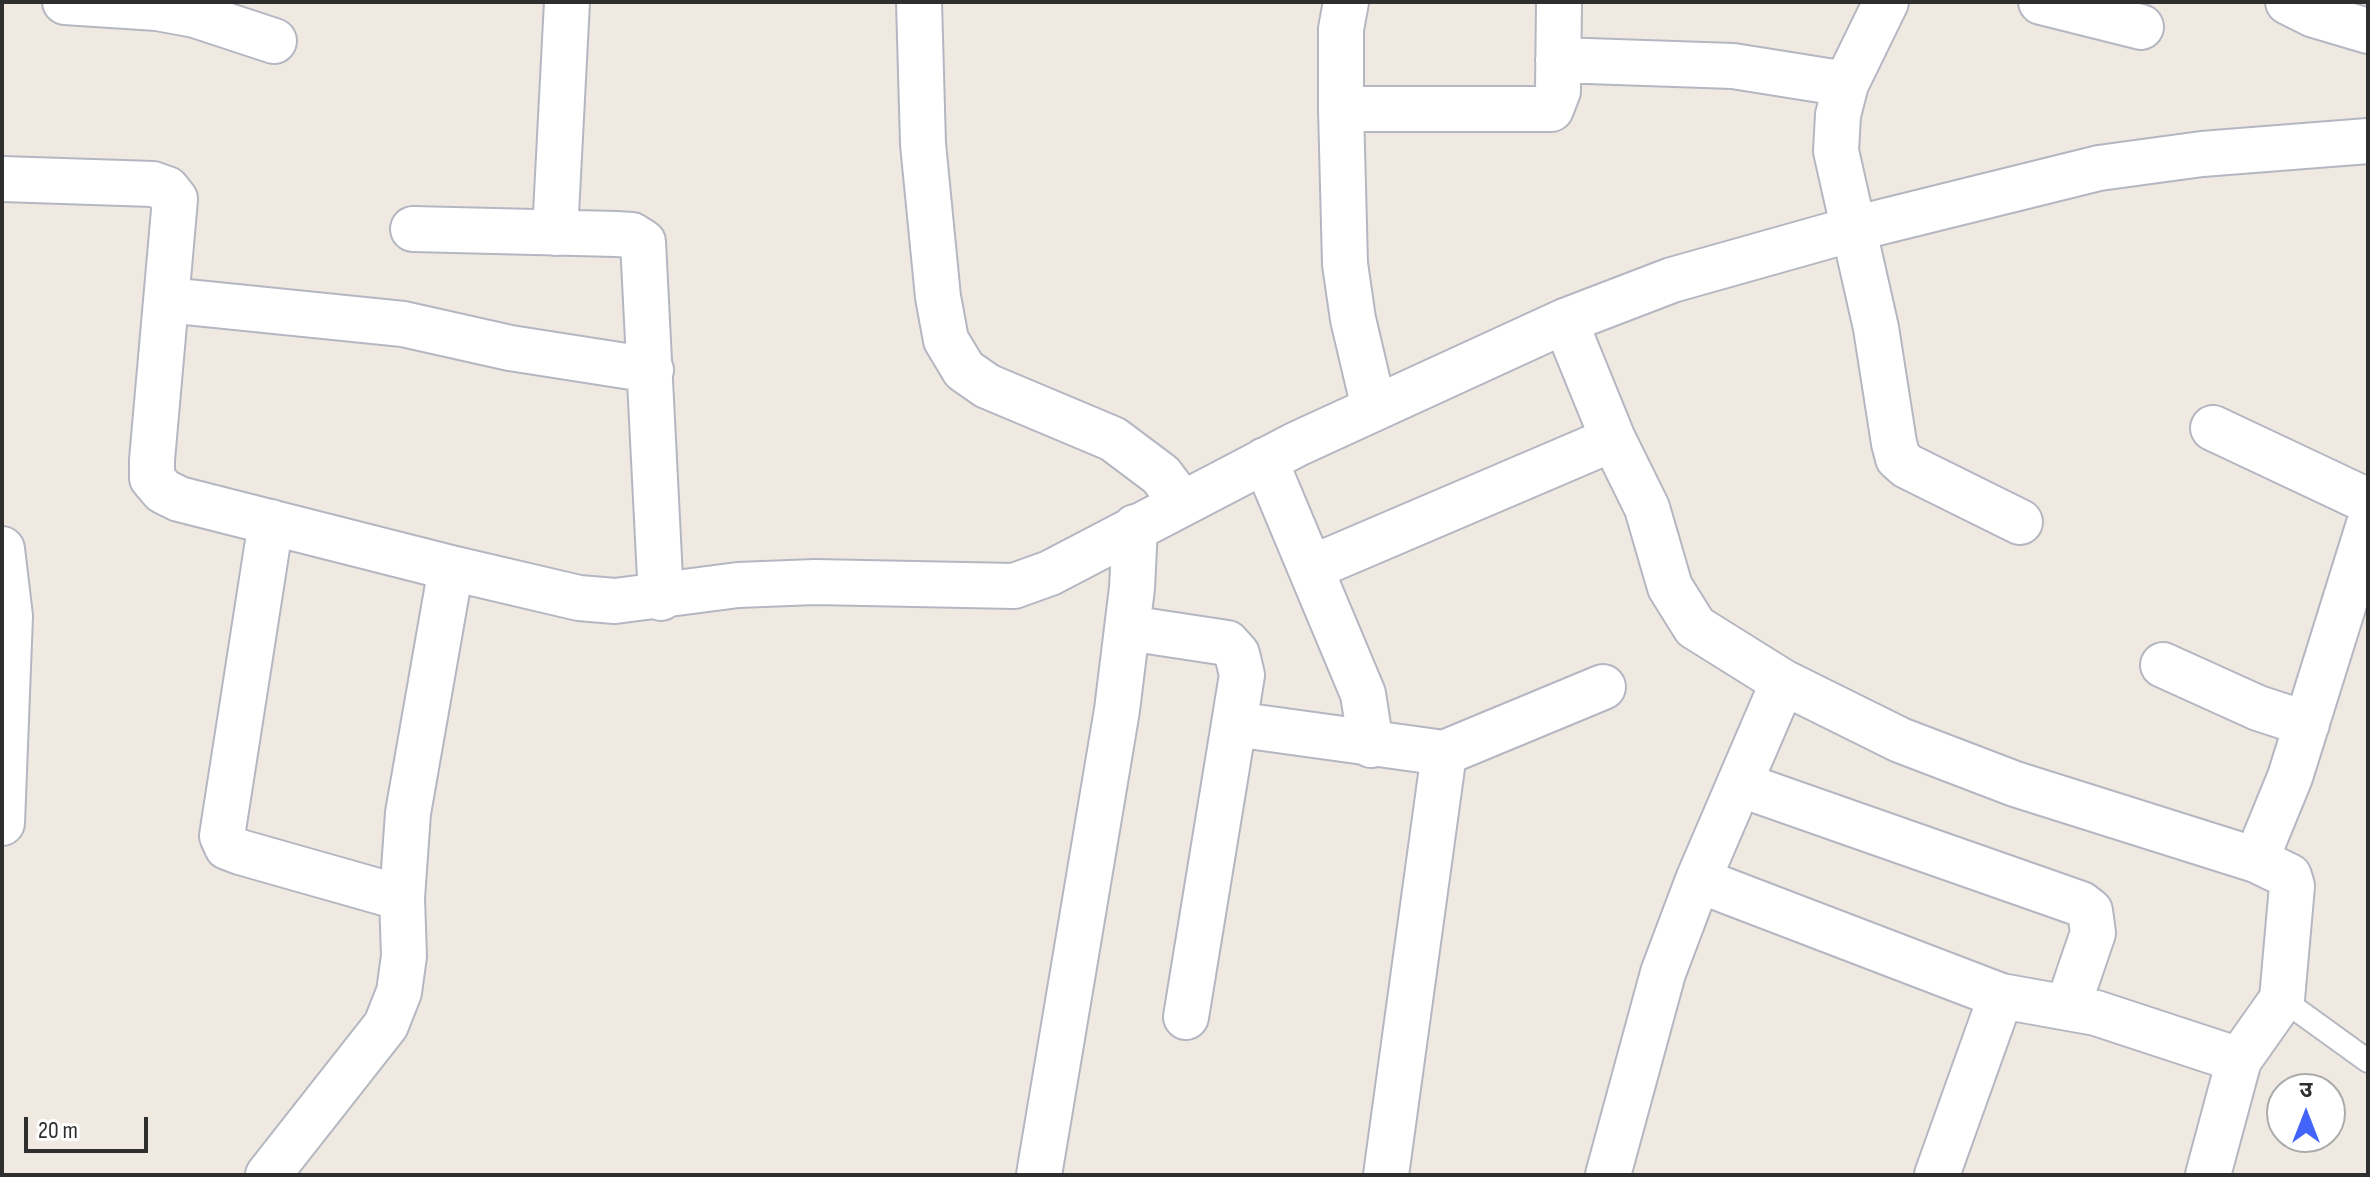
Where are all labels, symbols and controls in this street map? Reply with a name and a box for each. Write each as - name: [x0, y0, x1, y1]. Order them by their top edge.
- north arrow: [2266, 1073, 2346, 1153]
- text: उ: [2300, 1077, 2312, 1104]
- scale bar: [28, 1101, 152, 1151]
- text: 20 m: [38, 1116, 78, 1145]

